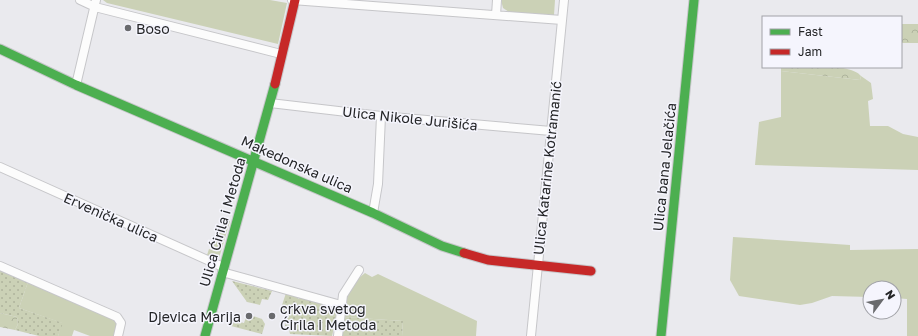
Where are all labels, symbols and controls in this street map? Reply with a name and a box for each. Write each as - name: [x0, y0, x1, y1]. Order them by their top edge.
- legend: [762, 16, 902, 68]
- place label: Boso: [136, 20, 170, 37]
- marker: Boso: [123, 23, 133, 33]
- text: Fast: [798, 24, 823, 39]
- text: Jam: [798, 44, 822, 59]
- street label: Ulica Katarine Kotramanić: [529, 80, 565, 256]
- street label: Ulica Nikole Jurišića: [341, 102, 479, 134]
- street label: Ulica bana Jelačića: [649, 102, 679, 232]
- street label: Makedonska ulica: [239, 132, 355, 196]
- street label: Ulica Ćirila i Metoda: [195, 155, 249, 289]
- street label: Ervenička ulica: [61, 189, 161, 245]
- north arrow: [862, 280, 902, 320]
- text: N: [883, 287, 899, 301]
- place label: crkva svetog Ćirila i Metoda: [280, 300, 376, 333]
- place label: Djevica Marija: [148, 308, 241, 325]
- marker: Djevica Marija: [244, 311, 254, 321]
- marker: crkva svetog Ćirila i Metoda: [267, 311, 277, 321]

